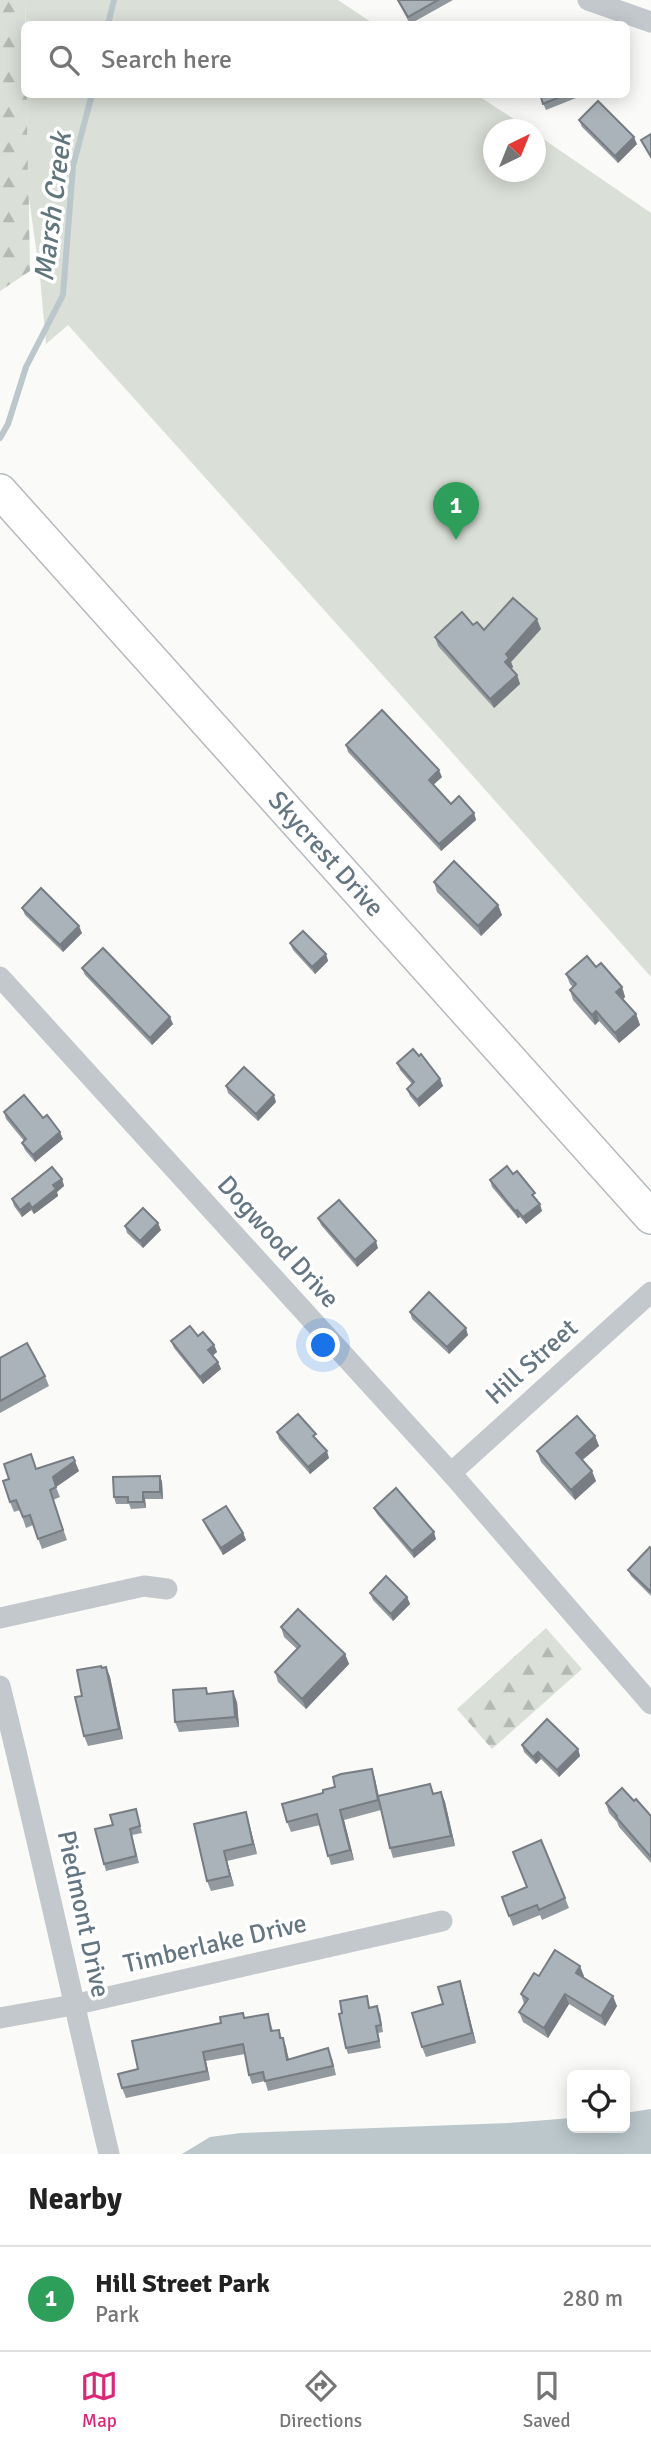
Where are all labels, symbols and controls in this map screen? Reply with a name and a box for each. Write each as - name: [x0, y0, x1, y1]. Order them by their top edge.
- search box: [21, 21, 630, 98]
- icon: search: [45, 41, 83, 79]
- text: Search here: [101, 44, 232, 76]
- north arrow: [483, 119, 546, 182]
- water label: Marsh Creek: [27, 128, 79, 283]
- pin: 1: [433, 482, 479, 540]
- street label: Skycrest Drive: [261, 785, 390, 924]
- street label: Dogwood Drive: [210, 1169, 346, 1315]
- street label: Hill Street: [479, 1312, 585, 1412]
- your location: [306, 1328, 340, 1362]
- street label: Piedmont Drive: [50, 1828, 116, 2000]
- street label: Timberlake Drive: [120, 1907, 310, 1981]
- map controls: [567, 2070, 630, 2133]
- button: locate: [567, 2070, 630, 2133]
- text: Nearby: [28, 2181, 122, 2218]
- text: Hill Street Park: [95, 2268, 270, 2300]
- text: 1: [45, 2284, 57, 2313]
- text: 280 m: [562, 2284, 623, 2313]
- text: Park: [95, 2300, 139, 2329]
- tab: Map: [80, 2367, 118, 2433]
- tab: Directions: [279, 2367, 362, 2433]
- tab: Saved: [523, 2367, 571, 2433]

